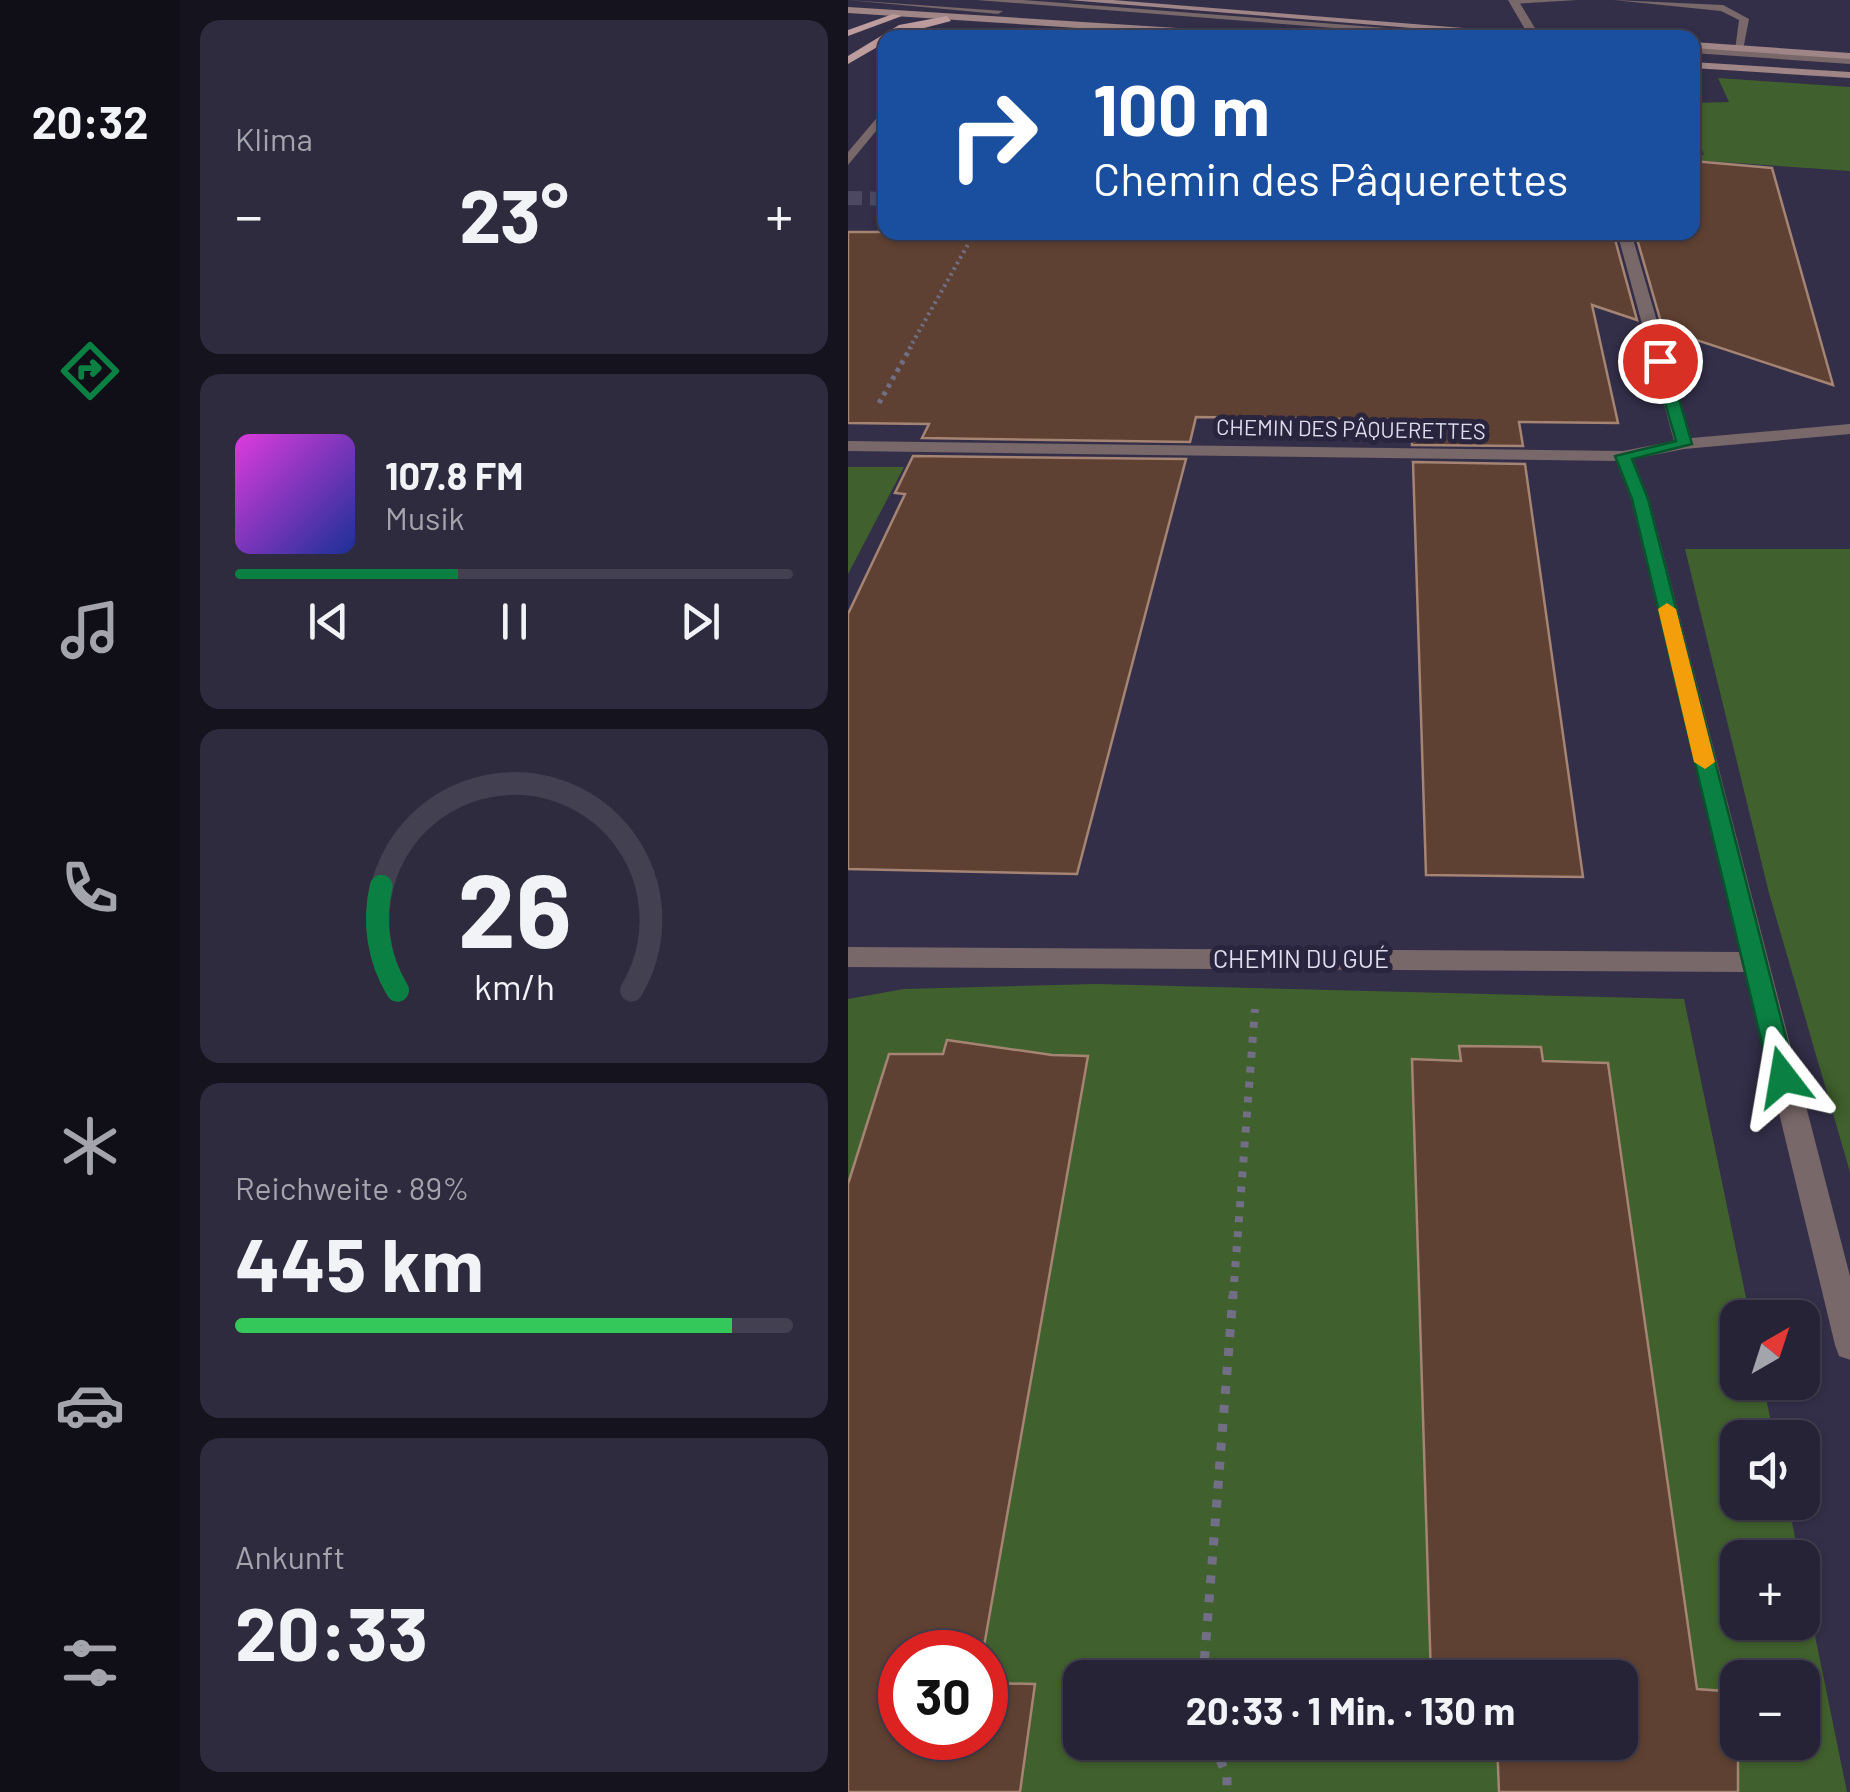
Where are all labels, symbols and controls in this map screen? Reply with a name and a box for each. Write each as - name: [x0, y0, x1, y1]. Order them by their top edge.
- text: 100 m: [1093, 66, 1270, 150]
- icon: right: [928, 70, 1058, 200]
- text: 20:32: [32, 94, 148, 148]
- text: Klima: [235, 119, 313, 157]
- text: Chemin des Pâquerettes: [1093, 151, 1569, 205]
- text: 23°: [459, 168, 569, 258]
- text: −: [235, 181, 263, 247]
- text: +: [765, 181, 793, 247]
- pin: [1618, 319, 1703, 404]
- icon: arrive: [1633, 334, 1688, 389]
- icon: directions: [55, 336, 125, 406]
- street label: CHEMIN DES PÂQUERETTES: [1216, 413, 1486, 443]
- text: 107.8 FM: [385, 452, 523, 498]
- text: Musik: [385, 498, 465, 536]
- icon: previous: [301, 594, 356, 649]
- icon: pause: [487, 594, 542, 649]
- icon: next: [673, 594, 728, 649]
- icon: music: [55, 595, 125, 665]
- text: 26: [457, 844, 571, 969]
- icon: phone: [55, 853, 125, 923]
- street label: CHEMIN DU GUÉ: [1213, 943, 1389, 973]
- text: km/h: [474, 964, 554, 1007]
- position arrow: [1731, 1025, 1835, 1129]
- icon: climate: [55, 1111, 125, 1181]
- text: Reichweite · 89%: [235, 1168, 469, 1206]
- text: 445 km: [235, 1217, 484, 1307]
- north arrow: [1720, 1300, 1820, 1400]
- map controls: [1720, 1300, 1820, 1760]
- icon: car: [55, 1370, 125, 1440]
- button: sound: [1720, 1420, 1820, 1520]
- text: Ankunft: [235, 1537, 345, 1575]
- button: +: [1720, 1540, 1820, 1640]
- text: 20:33: [235, 1586, 428, 1676]
- icon: filters: [55, 1628, 125, 1698]
- speed limit sign: 30: [878, 1630, 1008, 1760]
- button: −: [1720, 1660, 1820, 1760]
- text: 20:33 · 1 Min. · 130 m: [1186, 1687, 1515, 1733]

